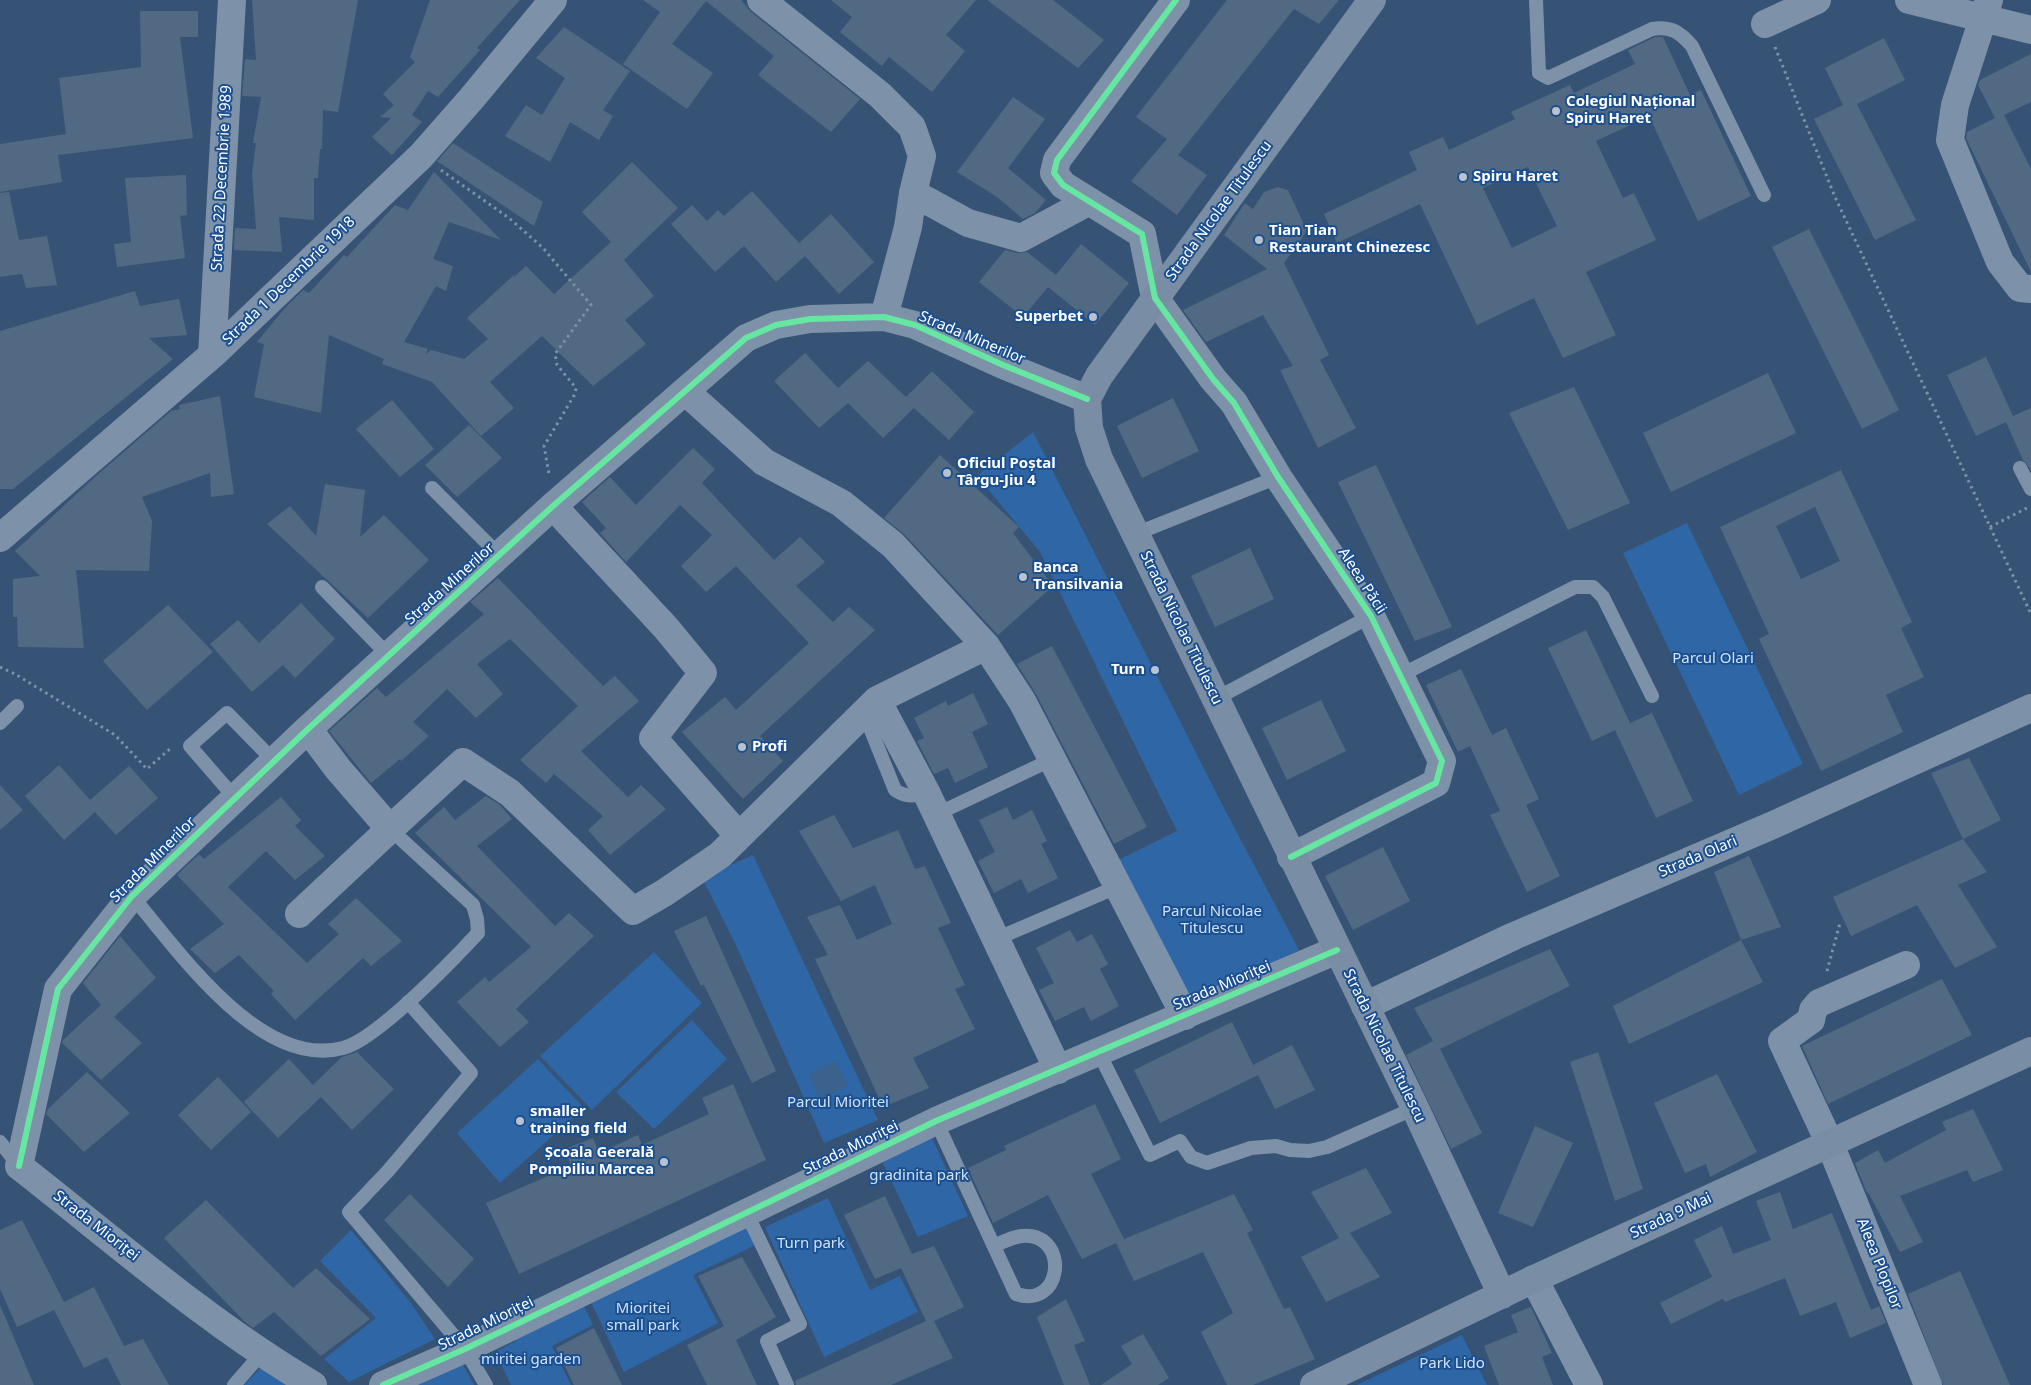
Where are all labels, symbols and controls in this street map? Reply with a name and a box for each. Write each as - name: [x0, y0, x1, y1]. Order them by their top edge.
- street label: Strada 22 Decembrie 1989: [208, 85, 236, 271]
- place label: Colegiul Național Spiru Haret: [1566, 93, 1695, 128]
- marker: Colegiul Național Spiru Haret: [1550, 105, 1562, 117]
- street label: Strada Nicolae Titulescu: [1162, 138, 1276, 284]
- place label: Spiru Haret: [1473, 168, 1558, 186]
- marker: Spiru Haret: [1457, 171, 1469, 183]
- street label: Strada 1 Decembrie 1918: [219, 213, 359, 349]
- place label: Tian Tian Restaurant Chinezesc: [1269, 222, 1430, 257]
- marker: Tian Tian Restaurant Chinezesc: [1253, 234, 1265, 246]
- street label: Strada Minerilor: [916, 307, 1028, 369]
- place label: Superbet: [1015, 308, 1083, 326]
- marker: Superbet: [1087, 311, 1099, 323]
- place label: Oficiul Poștal Târgu-Jiu 4: [957, 455, 1056, 490]
- marker: Oficiul Poștal Târgu-Jiu 4: [941, 467, 953, 479]
- street label: Strada Minerilor: [402, 539, 498, 629]
- street label: Aleea Păcii: [1334, 545, 1390, 617]
- street label: Strada Nicolae Titulescu: [1136, 548, 1226, 708]
- place label: Banca Transilvania: [1033, 559, 1123, 594]
- marker: Banca Transilvania: [1017, 571, 1029, 583]
- park label: Parcul Olari: [1672, 650, 1754, 668]
- place label: Turn: [1111, 661, 1145, 679]
- marker: Turn: [1149, 664, 1161, 676]
- place label: Profi: [752, 738, 787, 756]
- marker: Profi: [736, 741, 748, 753]
- street label: Strada Minerilor: [106, 813, 200, 907]
- street label: Strada Olari: [1656, 832, 1740, 882]
- park label: Parcul Nicolae Titulescu: [1162, 903, 1262, 938]
- street label: Strada Mioriței: [1171, 957, 1273, 1015]
- street label: Strada Nicolae Titulescu: [1339, 966, 1429, 1126]
- park label: Parcul Mioritei: [787, 1094, 889, 1112]
- place label: smaller training field: [530, 1103, 627, 1138]
- marker: smaller training field: [514, 1115, 526, 1127]
- street label: Strada Mioriței: [800, 1117, 902, 1179]
- place label: Școala Geerală Pompiliu Marcea: [529, 1144, 654, 1179]
- marker: Școala Geerală Pompiliu Marcea: [658, 1156, 670, 1168]
- park label: gradinita park: [869, 1167, 969, 1185]
- street label: Strada Mioriței: [50, 1187, 142, 1265]
- street label: Strada 9 Mai: [1627, 1189, 1715, 1243]
- street label: Aleea Plopilor: [1852, 1216, 1906, 1312]
- park label: Turn park: [777, 1235, 845, 1253]
- street label: Strada Mioriței: [435, 1293, 537, 1355]
- park label: Mioritei small park: [606, 1300, 680, 1335]
- park label: miritei garden: [481, 1351, 581, 1369]
- park label: Park Lido: [1419, 1355, 1485, 1373]

